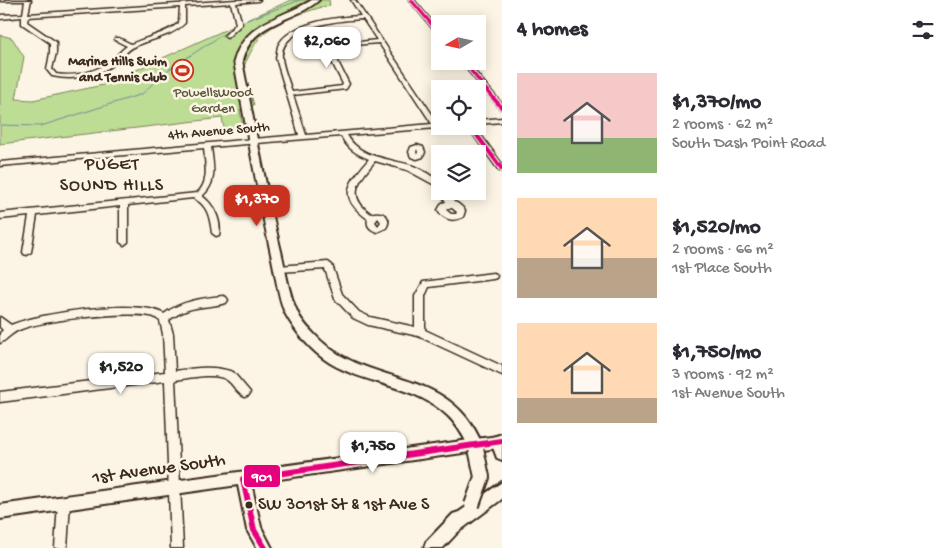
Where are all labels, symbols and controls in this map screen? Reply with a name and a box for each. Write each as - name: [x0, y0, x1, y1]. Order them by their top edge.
- north arrow: [431, 15, 486, 70]
- map controls: [431, 15, 486, 200]
- icon: filters: [909, 16, 937, 44]
- text: 4 homes: [517, 18, 588, 43]
- pin: $2,060: [286, 27, 368, 69]
- text: $2,060: [304, 33, 350, 52]
- place label: Marine Hills Swim and Tennis Club: [68, 54, 168, 87]
- sports icon: Marine Hills Swim and Tennis Club: [171, 58, 195, 82]
- button: locate: [431, 80, 486, 135]
- park label: PowellsWood Garden: [172, 85, 254, 118]
- text: $1,370/mo: [672, 91, 761, 116]
- icon: home: [557, 93, 617, 153]
- text: 2 rooms · 62 m²: [672, 116, 773, 135]
- street label: 4th Avenue South: [167, 119, 271, 145]
- text: South Dash Point Road: [672, 135, 825, 154]
- button: layers: [431, 145, 486, 200]
- district label: PUGET SOUND HILLS: [60, 155, 164, 197]
- pin: $1,370: [216, 184, 298, 227]
- text: $1,370: [235, 191, 279, 210]
- text: $1,520/mo: [672, 216, 761, 241]
- icon: home: [557, 218, 617, 278]
- text: 2 rooms · 66 m²: [672, 241, 773, 260]
- text: 1st Place South: [672, 260, 772, 279]
- text: $1,750/mo: [672, 341, 761, 366]
- icon: home: [557, 343, 617, 403]
- pin: $1,520: [80, 352, 162, 395]
- text: $1,520: [99, 359, 143, 378]
- text: 3 rooms · 92 m²: [672, 366, 774, 385]
- text: 1st Avenue South: [672, 385, 785, 404]
- pin: $1,750: [332, 432, 414, 474]
- text: $1,750: [351, 438, 395, 457]
- street label: 1st Avenue South: [90, 449, 227, 491]
- line badge: 901: [243, 464, 281, 488]
- text: 901: [251, 470, 273, 487]
- place label: SW 301st St & 1st Ave S: [258, 495, 430, 516]
- marker: SW 301st St & 1st Ave S: [244, 500, 254, 510]

